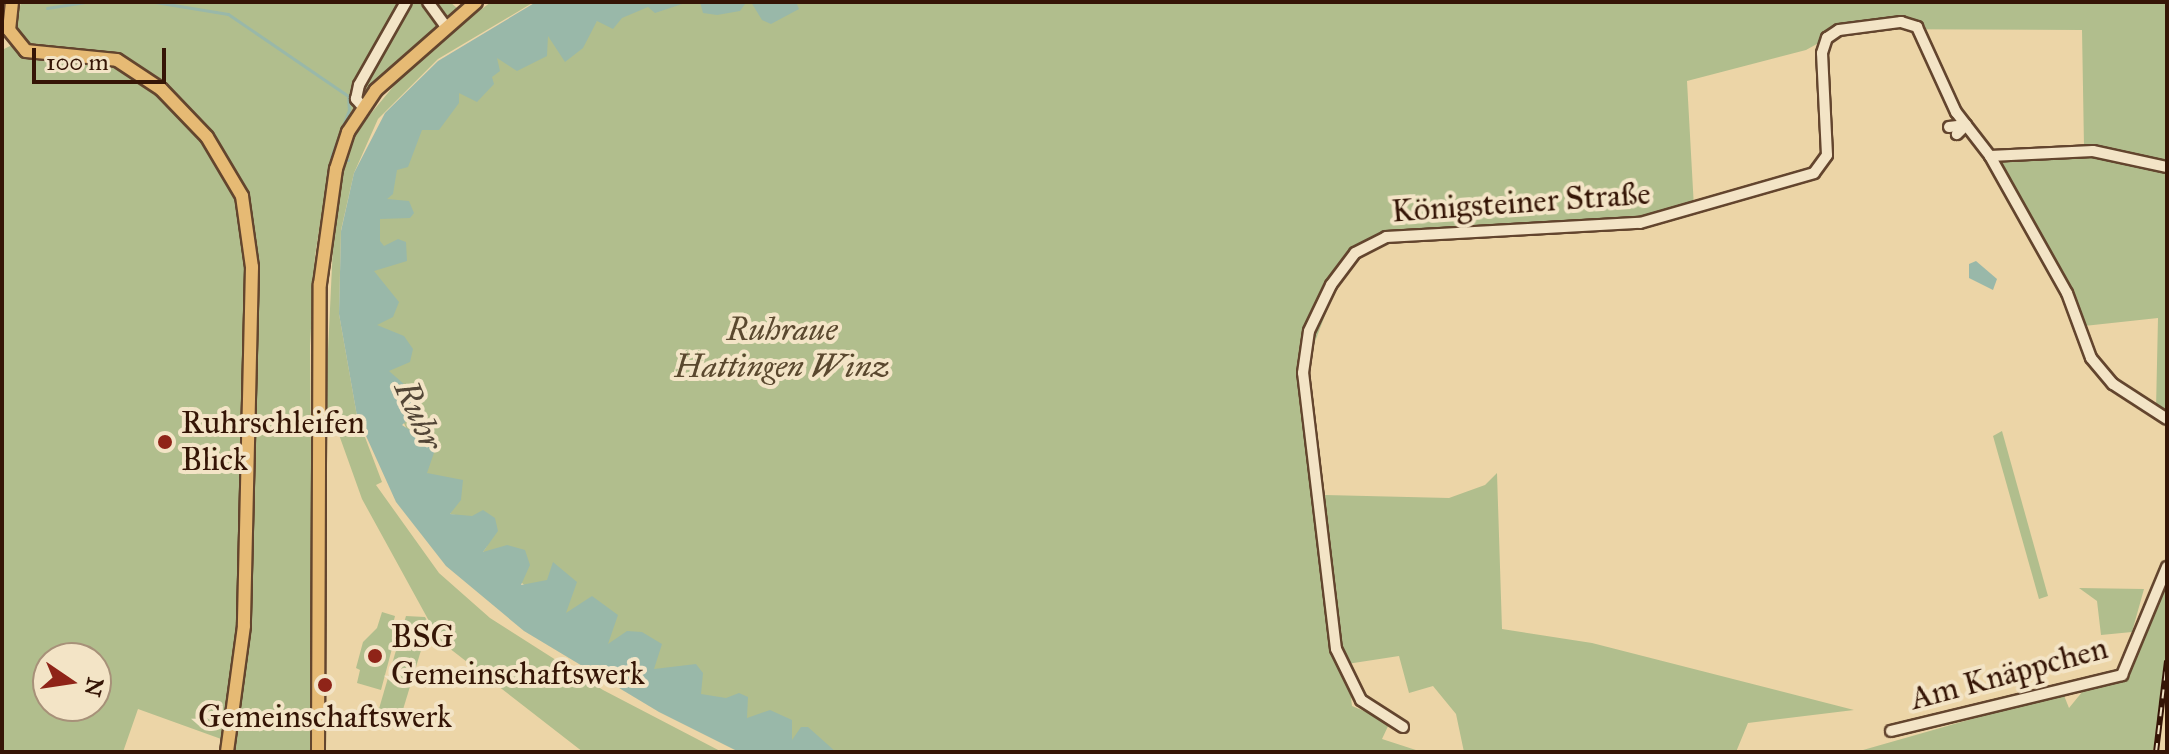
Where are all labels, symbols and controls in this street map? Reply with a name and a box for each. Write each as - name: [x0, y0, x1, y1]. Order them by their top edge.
- scale bar: [36, 32, 170, 82]
- text: 100 m: [46, 47, 109, 77]
- street label: Königsteiner Straße: [1390, 175, 1652, 231]
- park label: Ruhraue Hattingen Winz: [674, 312, 890, 387]
- water label: Ruhr: [386, 374, 452, 456]
- place label: Ruhrschleifen Blick: [181, 405, 365, 480]
- marker: Ruhrschleifen Blick: [156, 433, 174, 451]
- place label: BSG Gemeinschaftswerk: [391, 619, 645, 694]
- street label: Am Knäppchen: [1906, 629, 2112, 719]
- north arrow: [32, 642, 112, 722]
- marker: BSG Gemeinschaftswerk: [366, 647, 384, 665]
- text: N: [79, 675, 109, 699]
- marker: Gemeinschaftswerk: [316, 676, 334, 694]
- place label: Gemeinschaftswerk: [198, 698, 452, 736]

